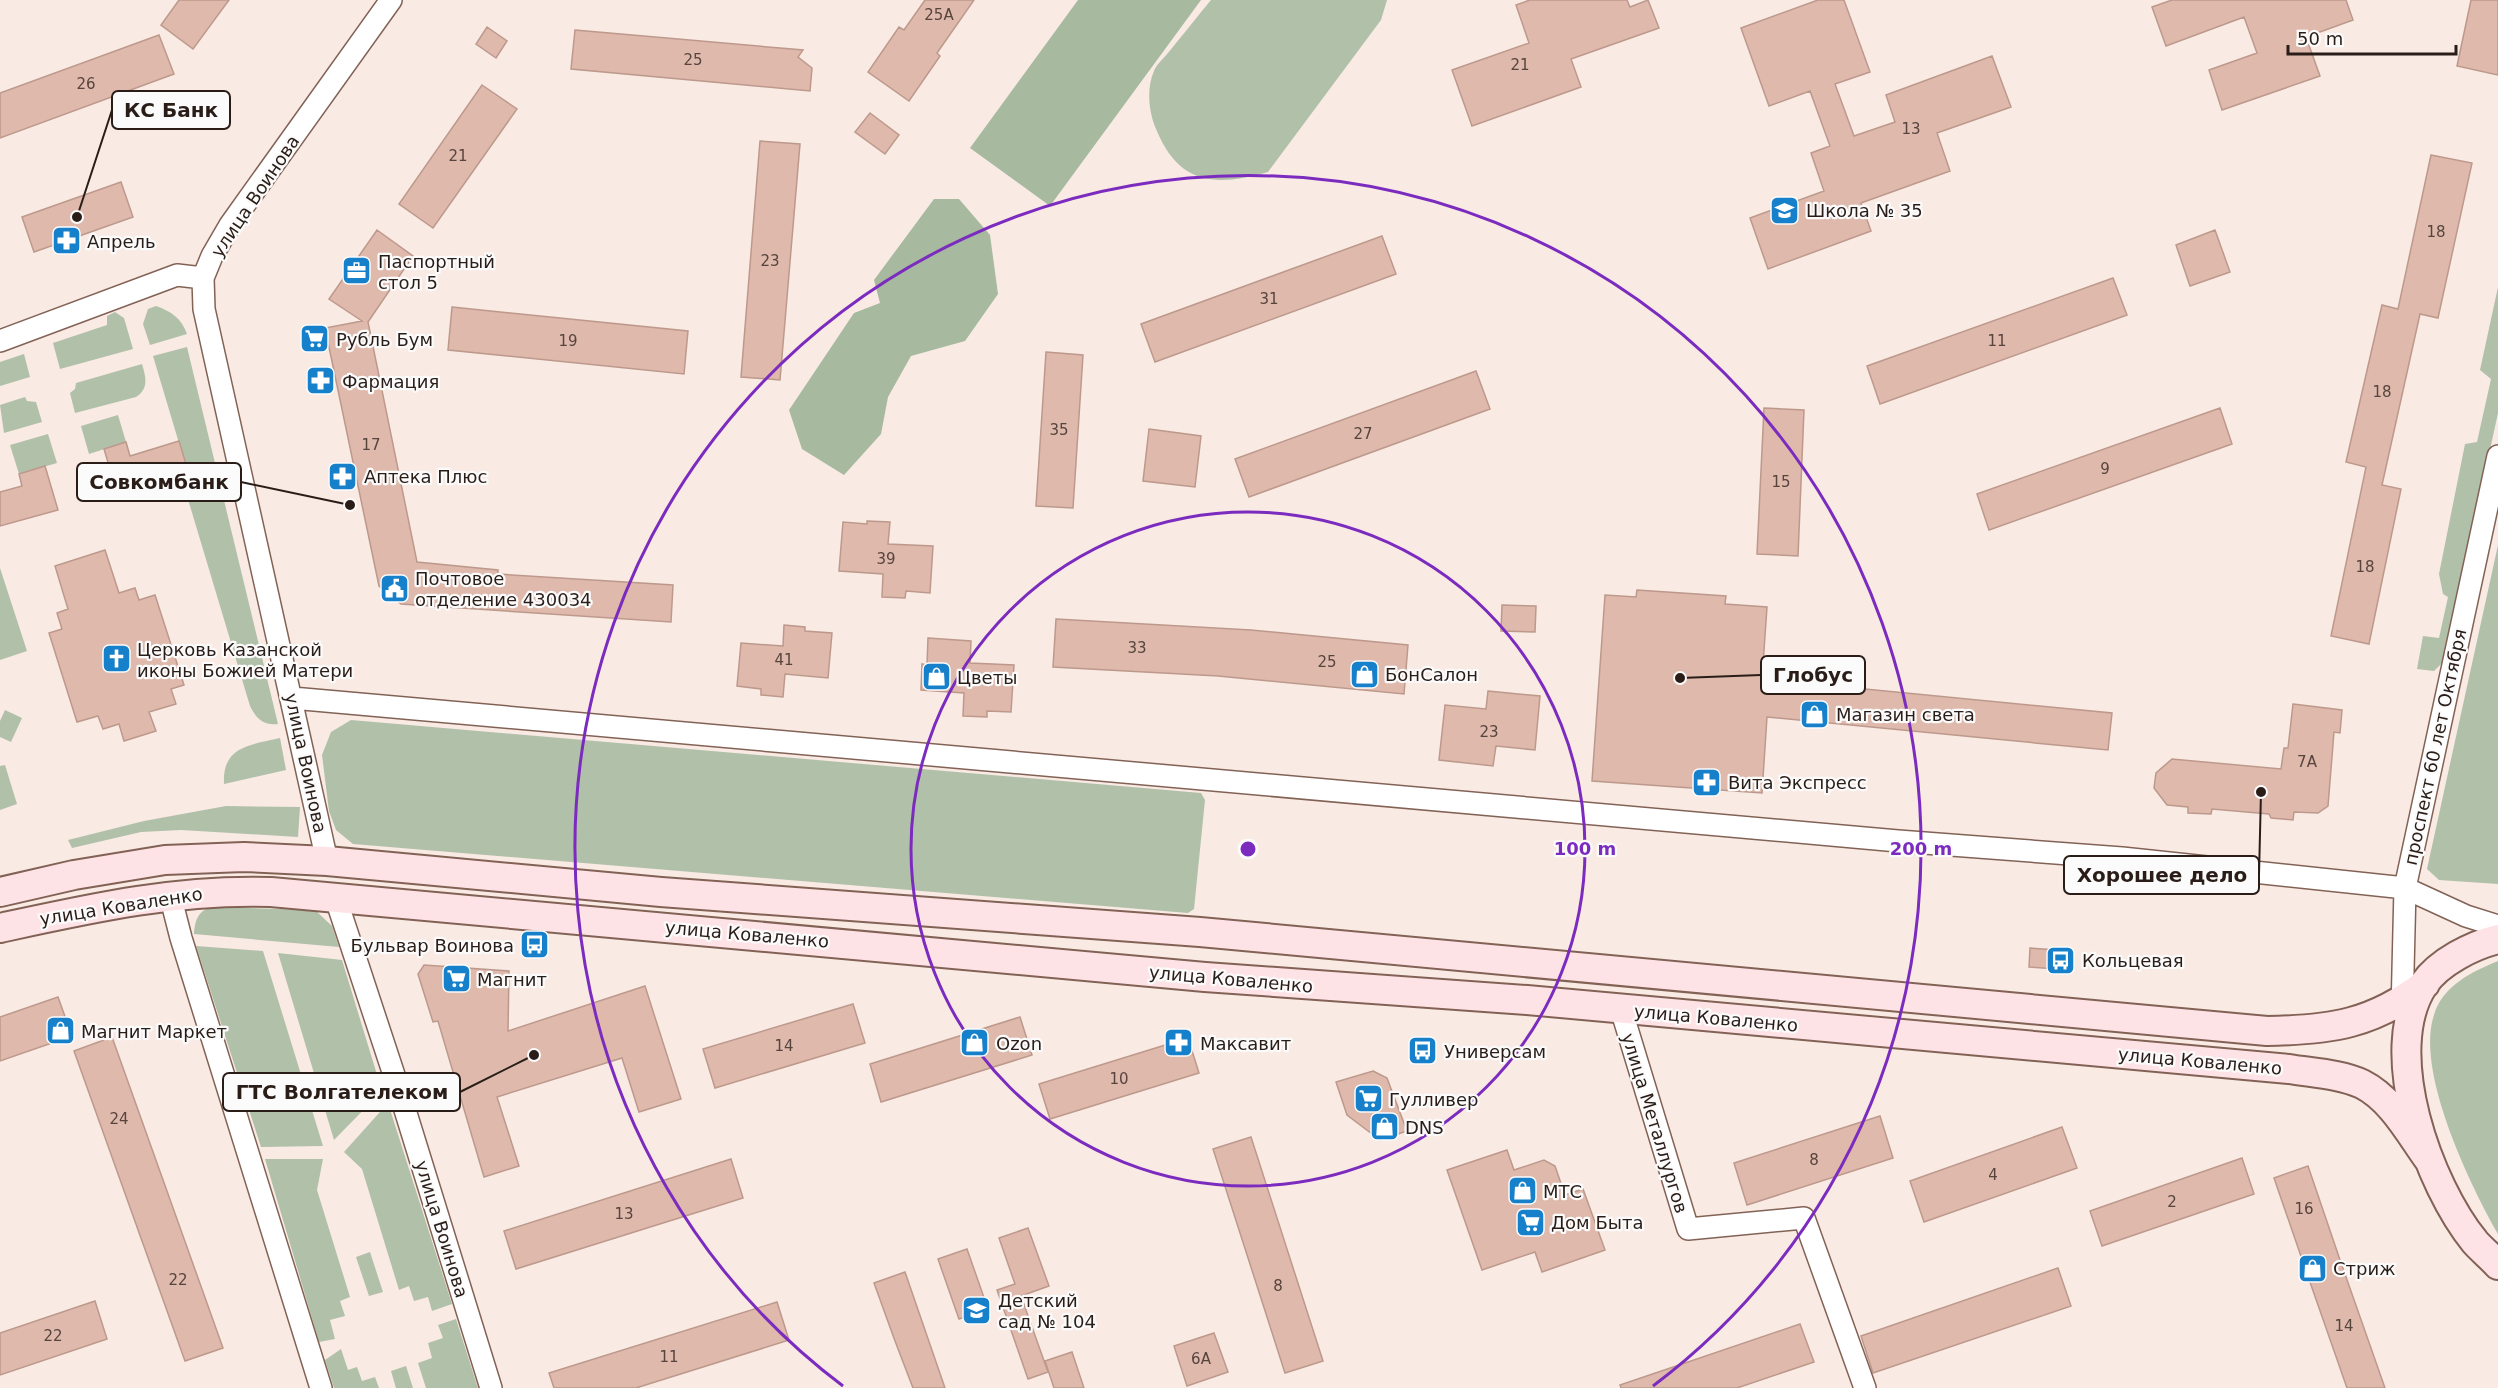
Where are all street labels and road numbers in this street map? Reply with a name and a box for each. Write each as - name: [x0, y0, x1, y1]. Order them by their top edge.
- street label: улица Воинова: [206, 131, 304, 261]
- street label: проспект 60 лет Октября: [2400, 627, 2470, 867]
- street label: улица Воинова: [281, 691, 331, 835]
- street label: улица Коваленко: [38, 883, 204, 929]
- street label: улица Коваленко: [664, 916, 830, 952]
- street label: улица Коваленко: [1148, 961, 1314, 997]
- street label: улица Коваленко: [1633, 1000, 1799, 1036]
- street label: улица Металлургов: [1618, 1030, 1692, 1216]
- street label: улица Коваленко: [2117, 1043, 2283, 1079]
- street label: улица Воинова: [411, 1158, 473, 1300]

